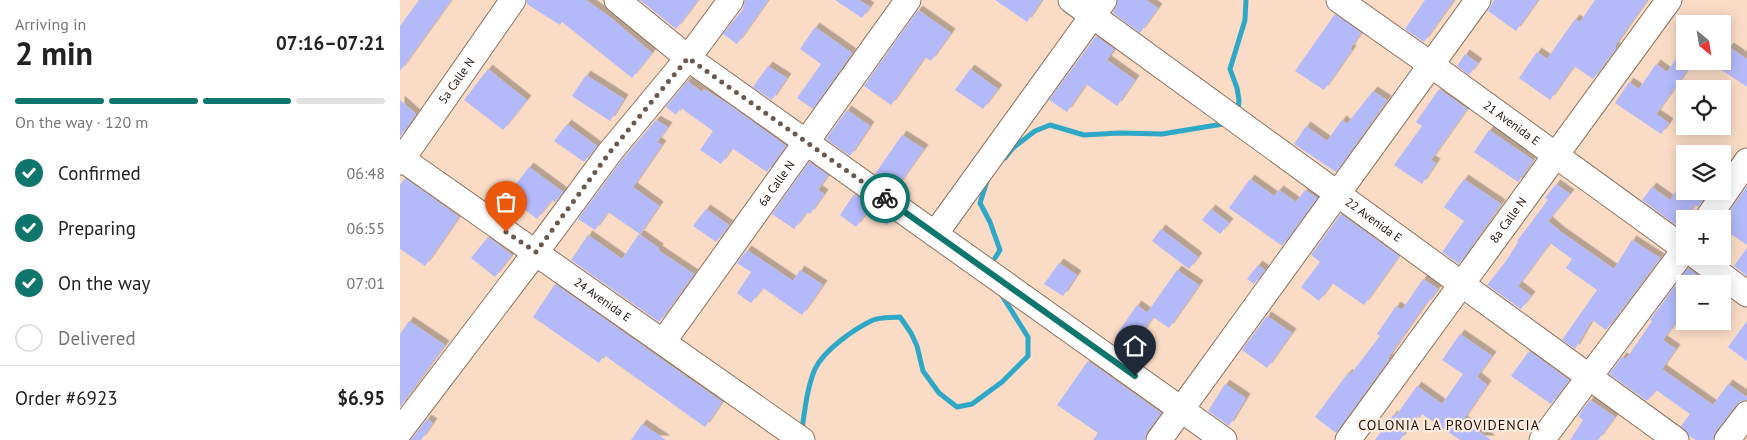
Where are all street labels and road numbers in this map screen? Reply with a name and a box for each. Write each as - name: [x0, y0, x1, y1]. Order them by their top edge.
- street label: 5a Calle N: [435, 55, 477, 106]
- street label: 21 Avenida E: [1481, 97, 1543, 148]
- street label: 6a Calle N: [755, 157, 798, 209]
- street label: 22 Avenida E: [1343, 194, 1405, 245]
- street label: 8a Calle N: [1486, 194, 1530, 246]
- street label: 24 Avenida E: [571, 274, 634, 325]

